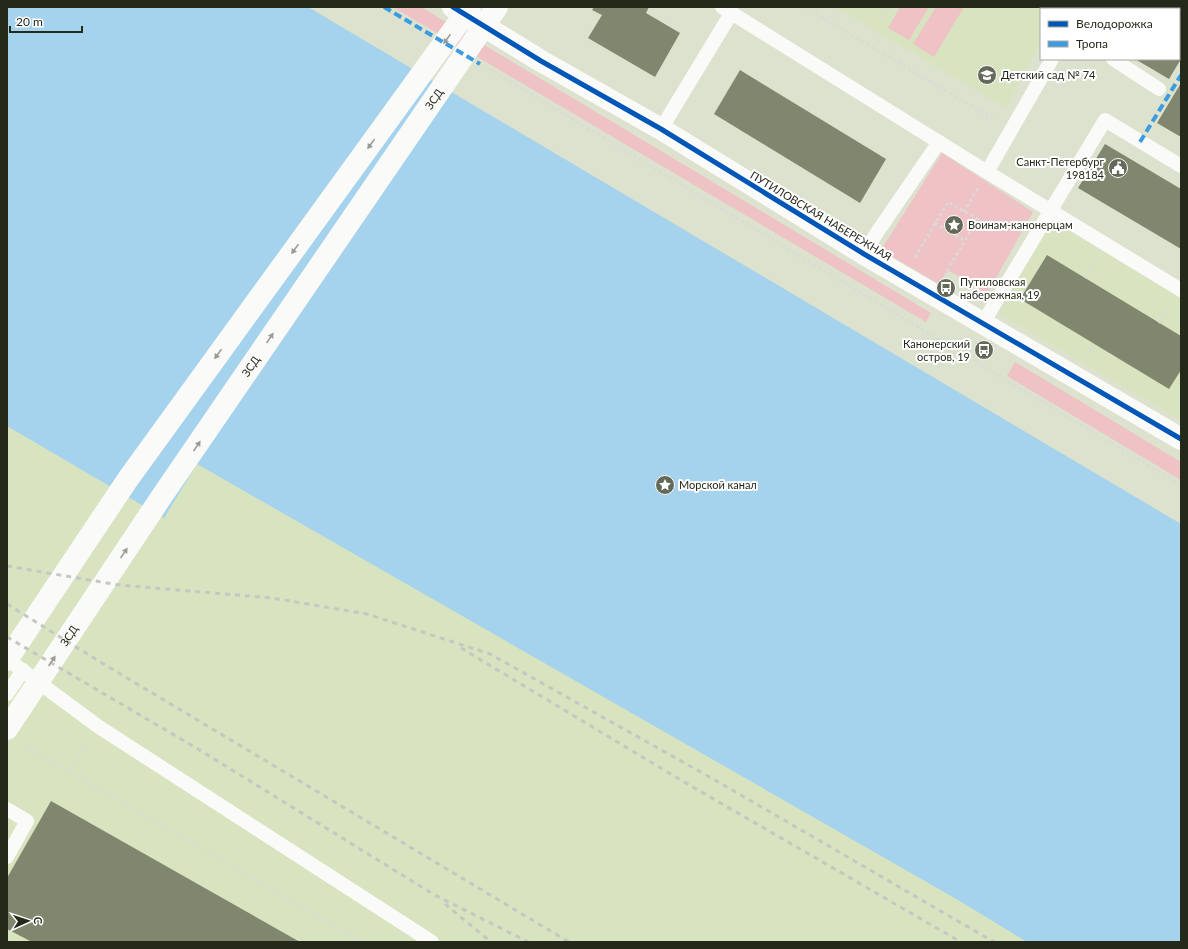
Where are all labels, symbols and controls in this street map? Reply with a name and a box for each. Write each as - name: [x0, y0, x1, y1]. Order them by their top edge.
- scale bar: [10, 8, 82, 34]
- legend: [1040, 8, 1180, 60]
- text: 20 m: [16, 14, 43, 29]
- text: Велодорожка: [1076, 16, 1153, 31]
- one-way arrow: [443, 33, 452, 44]
- text: Тропа: [1076, 36, 1108, 51]
- school or university icon: Детский сад № 74: [976, 64, 998, 86]
- place label: Детский сад № 74: [1001, 68, 1096, 81]
- street label: ЗСД: [422, 86, 445, 112]
- one-way arrow: [367, 138, 375, 149]
- place label: Санкт-Петербург 198184: [1016, 155, 1105, 181]
- public building icon: Санкт-Петербург 198184: [1107, 157, 1129, 179]
- street label: ПУТИЛОВСКАЯ НАБЕРЕЖНАЯ: [748, 168, 894, 263]
- place icon: Воинам-канонерцам: [943, 214, 965, 236]
- place label: Воинам-канонерцам: [968, 218, 1073, 231]
- one-way arrow: [291, 244, 299, 254]
- place label: Путиловская набережная, 19: [960, 275, 1040, 301]
- bus stop icon: Путиловская набережная, 19: [935, 277, 957, 299]
- one-way arrow: [267, 333, 274, 344]
- place label: Канонерский остров, 19: [903, 337, 970, 363]
- bus stop icon: Канонерский остров, 19: [973, 339, 995, 361]
- one-way arrow: [214, 349, 223, 360]
- street label: ЗСД: [239, 353, 262, 379]
- one-way arrow: [193, 440, 201, 451]
- place icon: Морской канал: [654, 474, 676, 496]
- place label: Морской канал: [679, 478, 757, 491]
- one-way arrow: [120, 548, 128, 558]
- street label: ЗСД: [57, 622, 80, 648]
- one-way arrow: [48, 655, 55, 667]
- north arrow: [8, 901, 48, 941]
- text: С: [32, 916, 45, 925]

